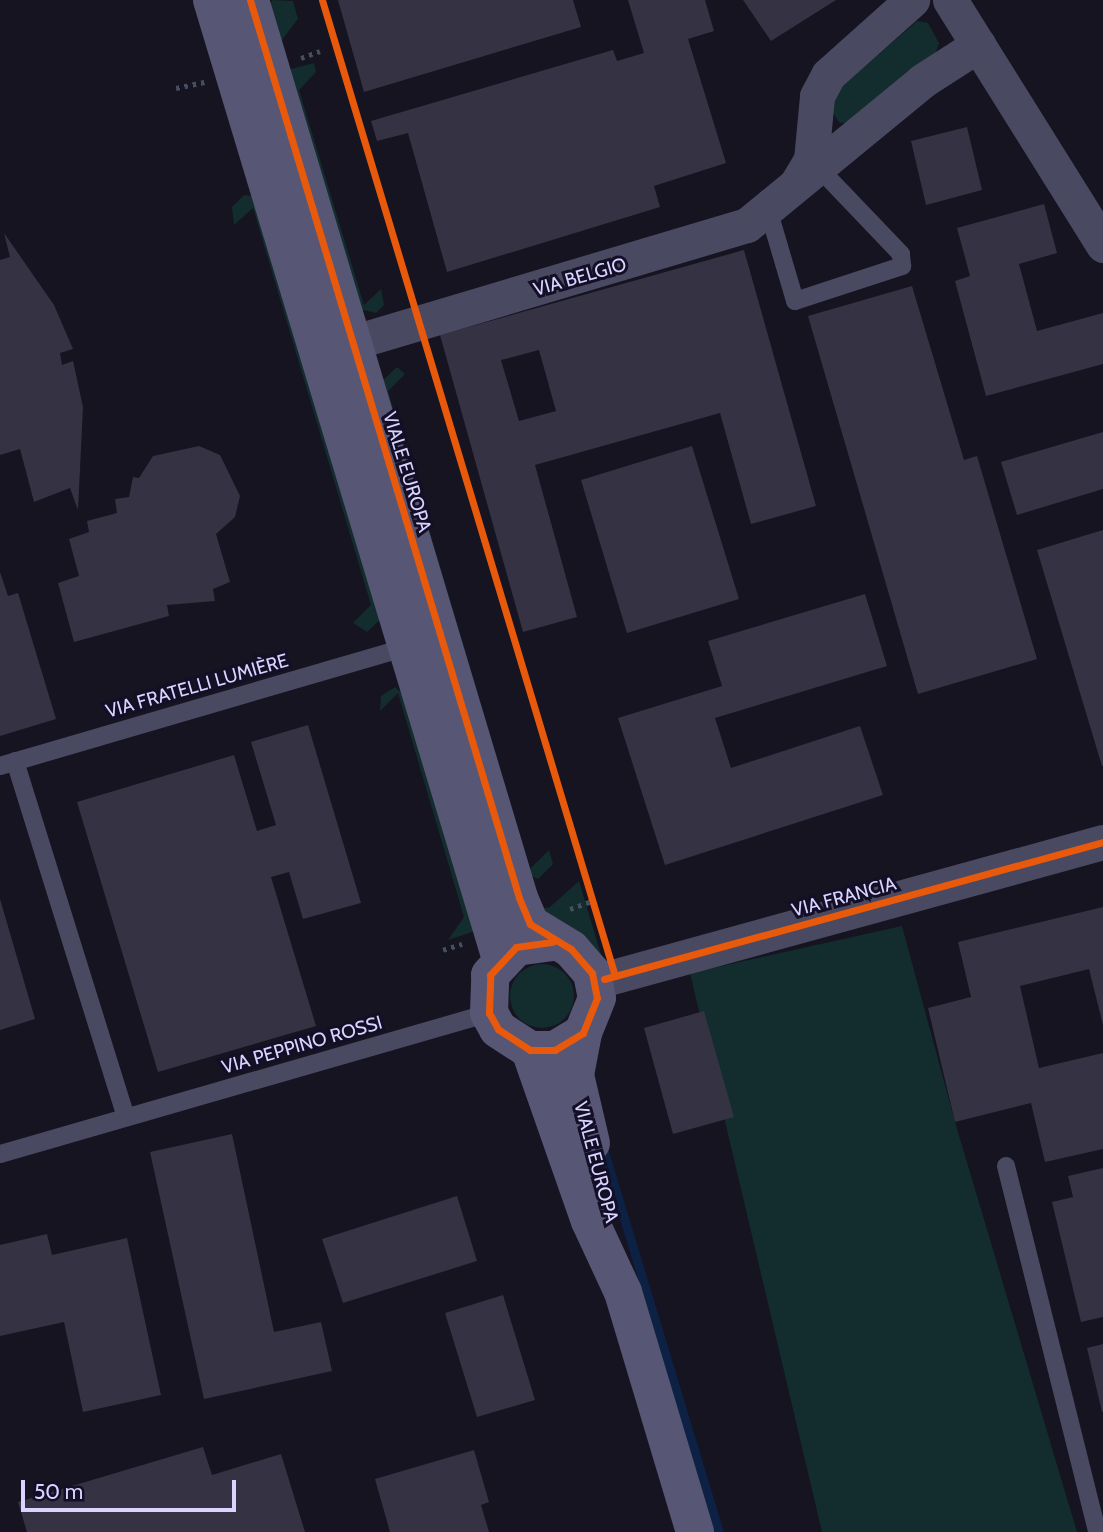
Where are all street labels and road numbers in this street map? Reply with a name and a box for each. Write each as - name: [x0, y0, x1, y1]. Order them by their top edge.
- street label: VIA BELGIO: [531, 253, 629, 301]
- street label: VIALE EUROPA: [378, 409, 436, 535]
- street label: VIA FRATELLI LUMIÈRE: [103, 649, 291, 723]
- street label: VIA FRANCIA: [789, 872, 899, 922]
- street label: VIA PEPPINO ROSSI: [219, 1011, 385, 1079]
- street label: VIALE EUROPA: [569, 1099, 623, 1225]

